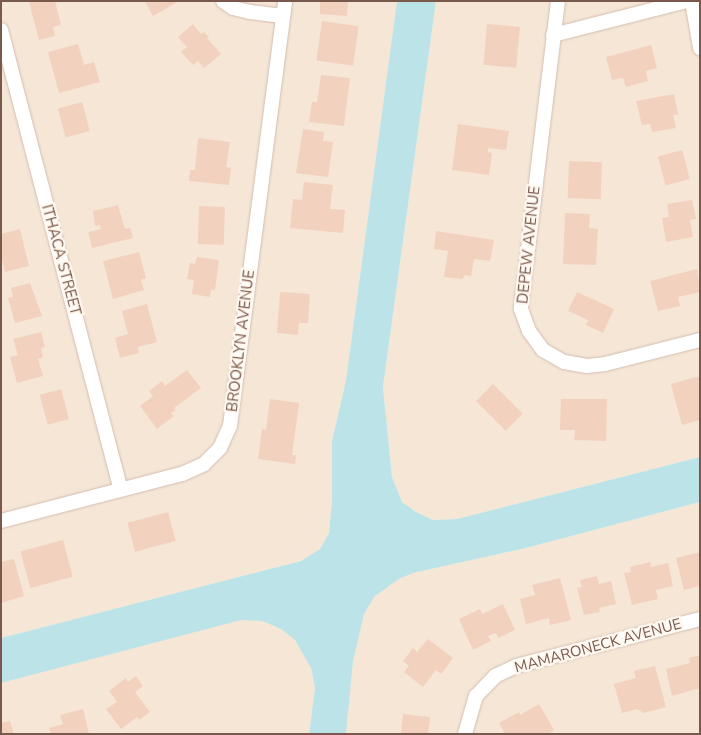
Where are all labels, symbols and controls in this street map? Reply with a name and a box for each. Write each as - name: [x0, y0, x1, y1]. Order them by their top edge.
- street label: DEPEW AVENUE: [514, 185, 544, 305]
- street label: ITHACA STREET: [38, 203, 84, 317]
- street label: BROOKLYN AVENUE: [223, 269, 259, 413]
- street label: MAMARONECK AVENUE: [513, 615, 683, 677]

